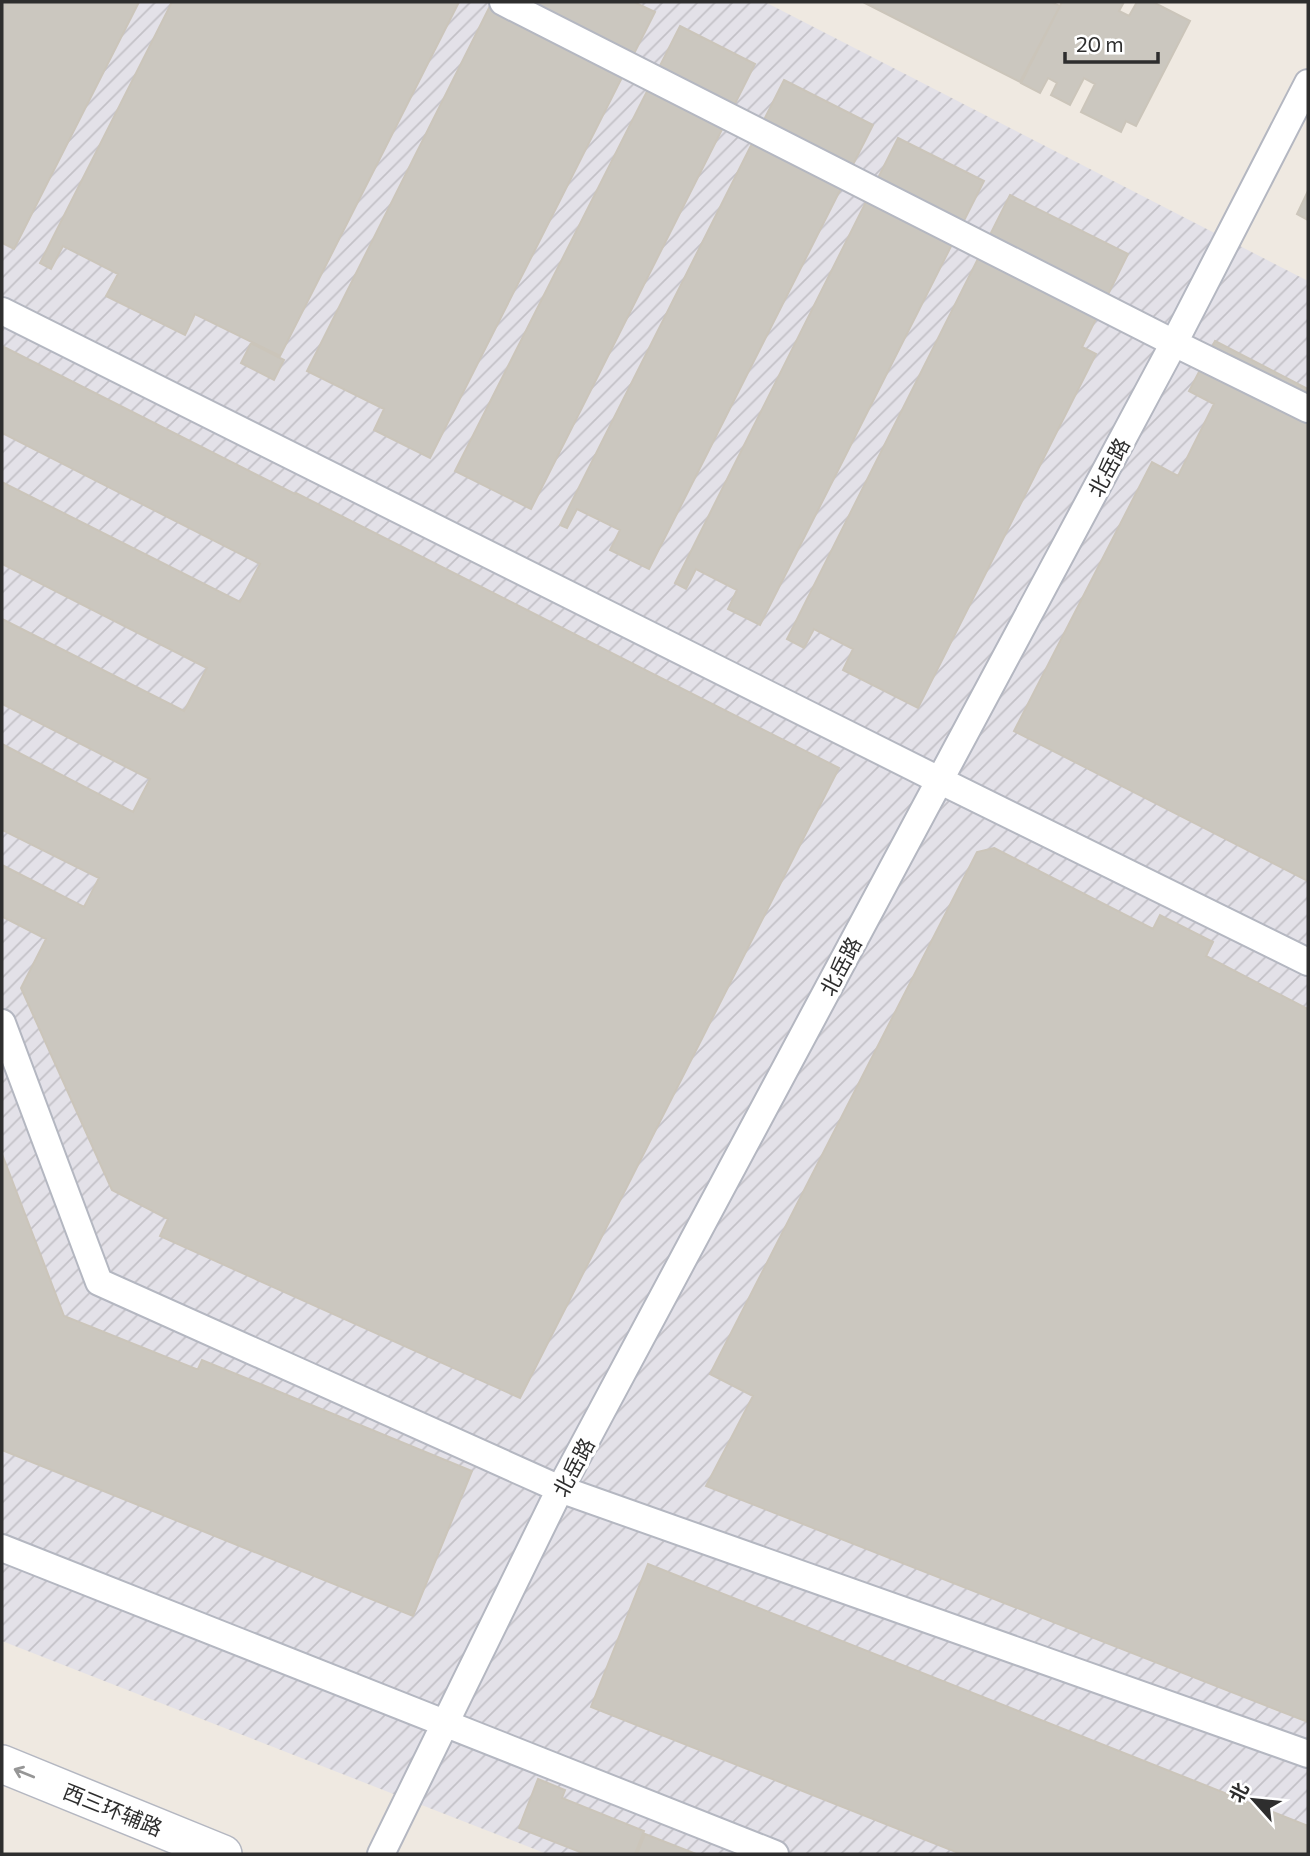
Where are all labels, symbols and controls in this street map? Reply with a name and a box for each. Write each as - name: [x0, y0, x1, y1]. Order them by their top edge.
- scale bar: [1065, 21, 1158, 65]
- text: 20 m: [1076, 31, 1124, 56]
- street label: 北岳路: [1082, 433, 1134, 501]
- street label: 北岳路: [814, 932, 866, 1000]
- street label: 北岳路: [547, 1433, 599, 1501]
- north arrow: [1219, 1765, 1289, 1835]
- one-way arrow: [14, 1766, 35, 1779]
- street label: 西三环辅路: [60, 1778, 166, 1840]
- text: 北: [1224, 1778, 1253, 1806]

